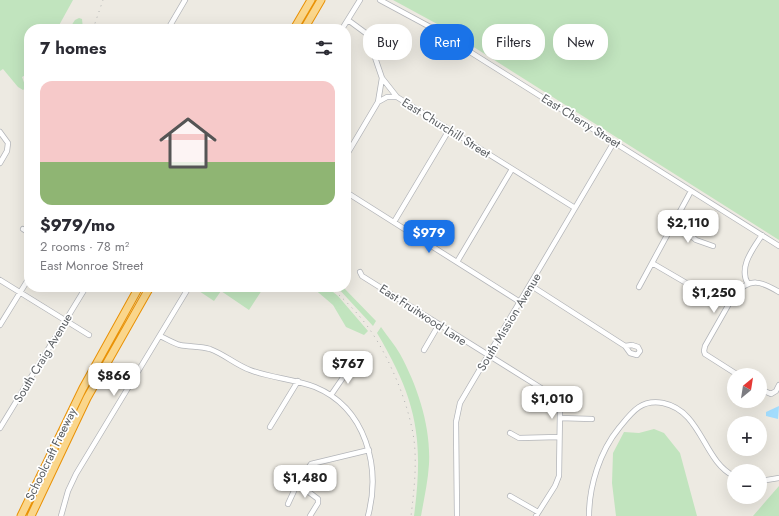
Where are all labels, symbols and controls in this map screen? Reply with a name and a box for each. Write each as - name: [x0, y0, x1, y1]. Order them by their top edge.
- chip: Buy: [363, 24, 412, 60]
- chip: Rent: [420, 24, 474, 60]
- chip: Filters: [482, 24, 545, 60]
- chip: New: [553, 24, 608, 60]
- text: 7 homes: [40, 36, 107, 60]
- icon: filters: [313, 37, 335, 59]
- street label: East Cherry Street: [538, 89, 624, 153]
- street label: East Churchill Street: [398, 94, 494, 163]
- icon: home: [152, 107, 224, 179]
- pin: $2,110: [655, 210, 721, 244]
- text: $979/mo: [40, 213, 115, 237]
- text: $2,110: [667, 213, 709, 232]
- pin: $979: [405, 220, 453, 254]
- text: $979: [413, 223, 445, 242]
- text: 2 rooms · 78 m²: [40, 237, 129, 256]
- text: East Monroe Street: [40, 256, 143, 275]
- street label: South Mission Avenue: [473, 269, 545, 375]
- street label: East Fruitwood Lane: [376, 280, 470, 350]
- pin: $1,250: [681, 280, 747, 314]
- text: $1,250: [692, 283, 736, 302]
- street label: South Craig Avenue: [9, 310, 77, 406]
- pin: $767: [324, 351, 372, 385]
- text: $767: [332, 354, 364, 373]
- pin: $866: [90, 363, 138, 397]
- text: $866: [97, 366, 131, 385]
- north arrow: [727, 368, 767, 408]
- map controls: [727, 368, 767, 504]
- pin: $1,010: [519, 386, 585, 420]
- text: $1,010: [531, 389, 573, 408]
- street label: Schoolcraft Freeway: [21, 404, 82, 503]
- button: +: [727, 416, 767, 456]
- button: −: [727, 464, 767, 504]
- pin: $1,480: [272, 465, 338, 499]
- text: $1,480: [283, 468, 327, 487]

